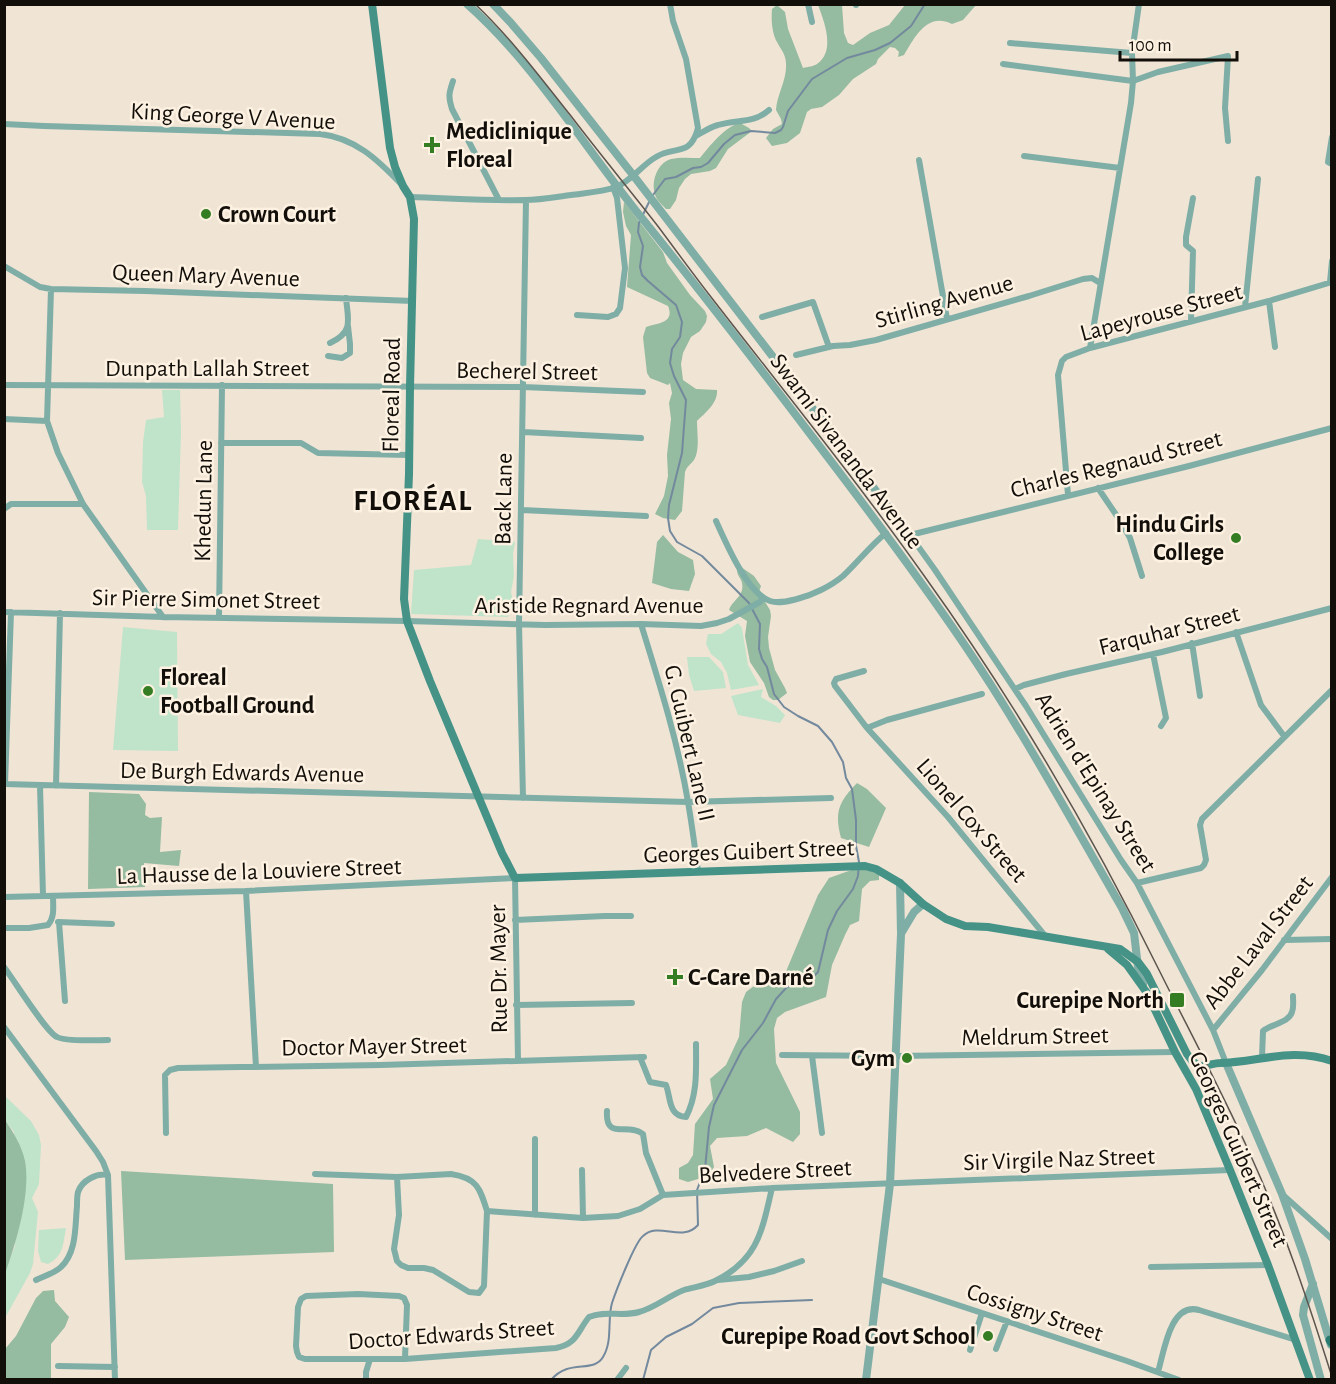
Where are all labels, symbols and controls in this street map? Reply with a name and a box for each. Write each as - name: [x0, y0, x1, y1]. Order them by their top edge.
- scale bar: [1120, 24, 1237, 62]
- text: 100 m: [1129, 37, 1172, 55]
- street label: King George V Avenue: [130, 100, 336, 134]
- place label: Mediclinique Floreal: [446, 120, 572, 172]
- marker: Mediclinique Floreal: [423, 136, 441, 154]
- place label: Crown Court: [218, 203, 336, 227]
- marker: Crown Court: [199, 207, 213, 221]
- street label: Queen Mary Avenue: [112, 261, 300, 291]
- street label: Stirling Avenue: [873, 271, 1016, 333]
- street label: Lapeyrouse Street: [1078, 280, 1245, 346]
- street label: Floreal Road: [379, 337, 405, 453]
- street label: Swami Sivananda Avenue: [765, 350, 927, 554]
- street label: Dunpath Lallah Street: [105, 357, 309, 381]
- street label: Becherel Street: [456, 359, 598, 385]
- street label: Charles Regnaud Street: [1008, 427, 1225, 503]
- street label: Khedun Lane: [191, 440, 217, 562]
- street label: Back Lane: [491, 453, 517, 545]
- district label: FLORÉAL: [353, 483, 473, 516]
- place label: Hindu Girls College: [1115, 513, 1224, 565]
- marker: Hindu Girls College: [1229, 531, 1243, 545]
- street label: Sir Pierre Simonet Street: [92, 586, 321, 614]
- street label: Aristide Regnard Avenue: [474, 594, 704, 618]
- street label: Farquhar Street: [1096, 602, 1242, 660]
- street label: G. Guibert Lane II: [659, 663, 719, 824]
- place label: Floreal Football Ground: [160, 666, 315, 718]
- marker: Floreal Football Ground: [141, 684, 155, 698]
- street label: Adrien d'Epinay Street: [1030, 689, 1160, 877]
- street label: Lionel Cox Street: [911, 754, 1031, 887]
- street label: De Burgh Edwards Avenue: [120, 759, 364, 787]
- street label: Georges Guibert Street: [643, 836, 855, 868]
- street label: La Hausse de la Louviere Street: [116, 855, 402, 889]
- street label: Abbe Laval Street: [1200, 871, 1318, 1014]
- street label: Rue Dr. Mayer: [486, 904, 512, 1034]
- place label: C-Care Darné: [688, 966, 814, 990]
- marker: C-Care Darné: [666, 968, 684, 986]
- place label: Curepipe North: [1017, 989, 1164, 1013]
- marker: Curepipe North: [1168, 991, 1186, 1009]
- street label: Meldrum Street: [961, 1024, 1109, 1050]
- street label: Doctor Mayer Street: [281, 1033, 467, 1061]
- place label: Gym: [851, 1047, 895, 1071]
- street label: Georges Guibert Street: [1184, 1048, 1292, 1251]
- marker: Gym: [900, 1051, 914, 1065]
- street label: Sir Virgile Naz Street: [963, 1145, 1156, 1175]
- street label: Belvedere Street: [698, 1156, 853, 1188]
- street label: Cossigny Street: [964, 1280, 1106, 1346]
- street label: Doctor Edwards Street: [347, 1316, 555, 1354]
- place label: Curepipe Road Govt School: [721, 1325, 976, 1349]
- marker: Curepipe Road Govt School: [981, 1329, 995, 1343]

